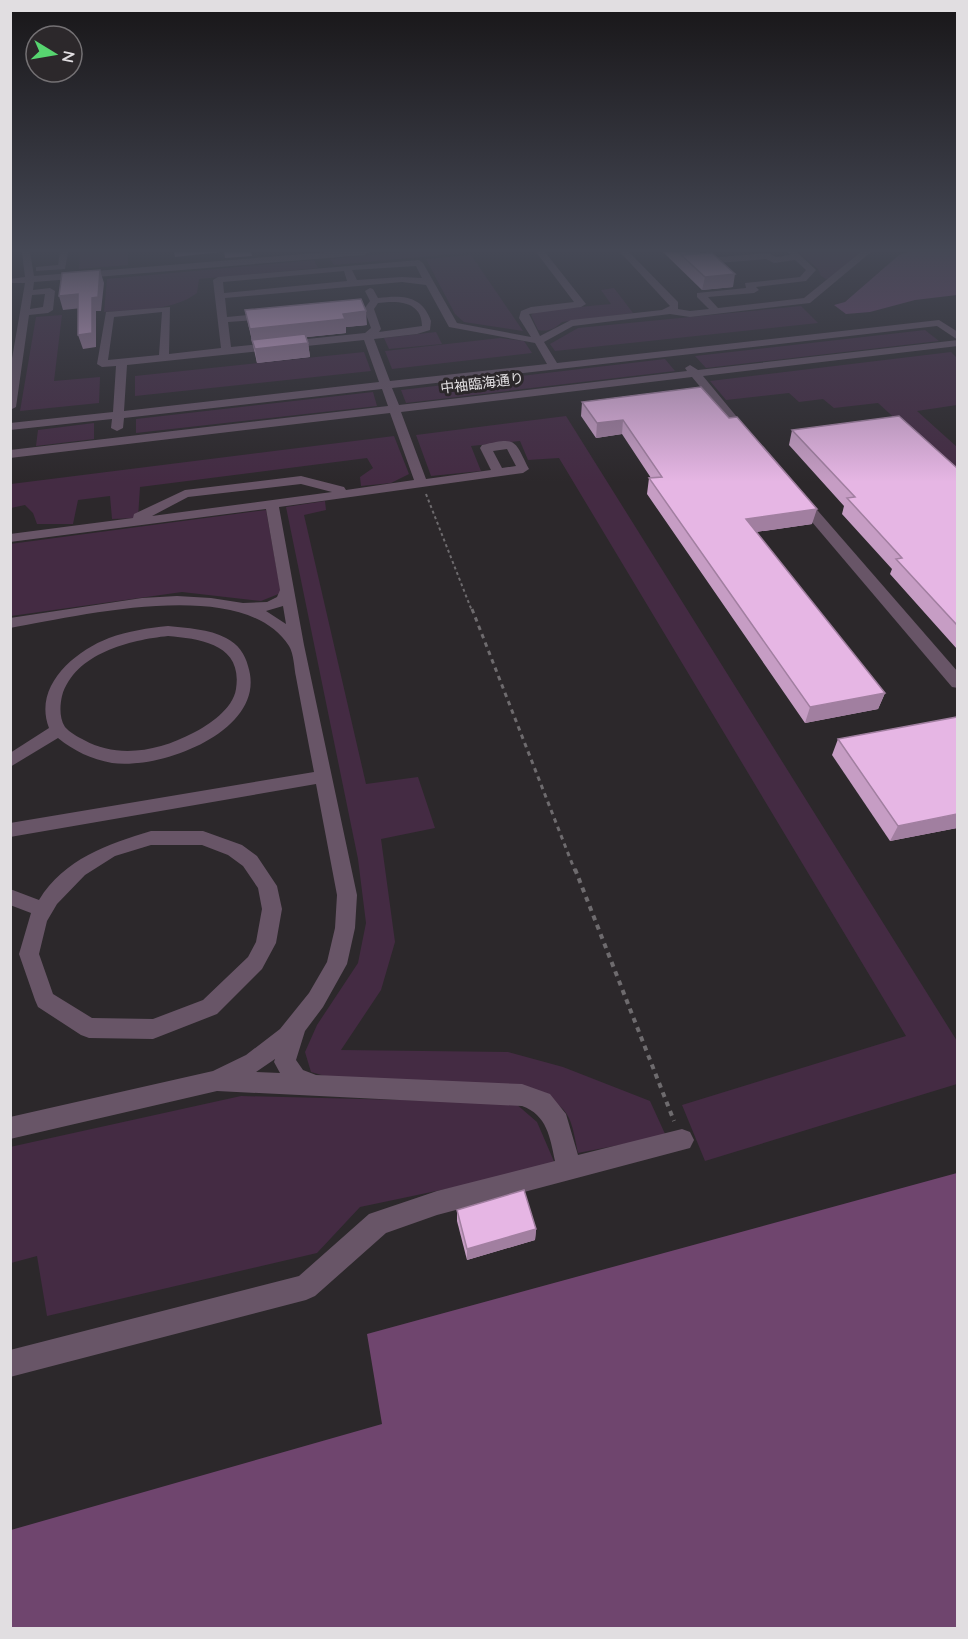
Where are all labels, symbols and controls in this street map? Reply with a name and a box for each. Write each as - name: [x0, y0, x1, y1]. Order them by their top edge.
- north arrow: [24, 24, 84, 84]
- text: N: [58, 49, 80, 65]
- street label: 中袖臨海通り: [439, 369, 525, 397]

